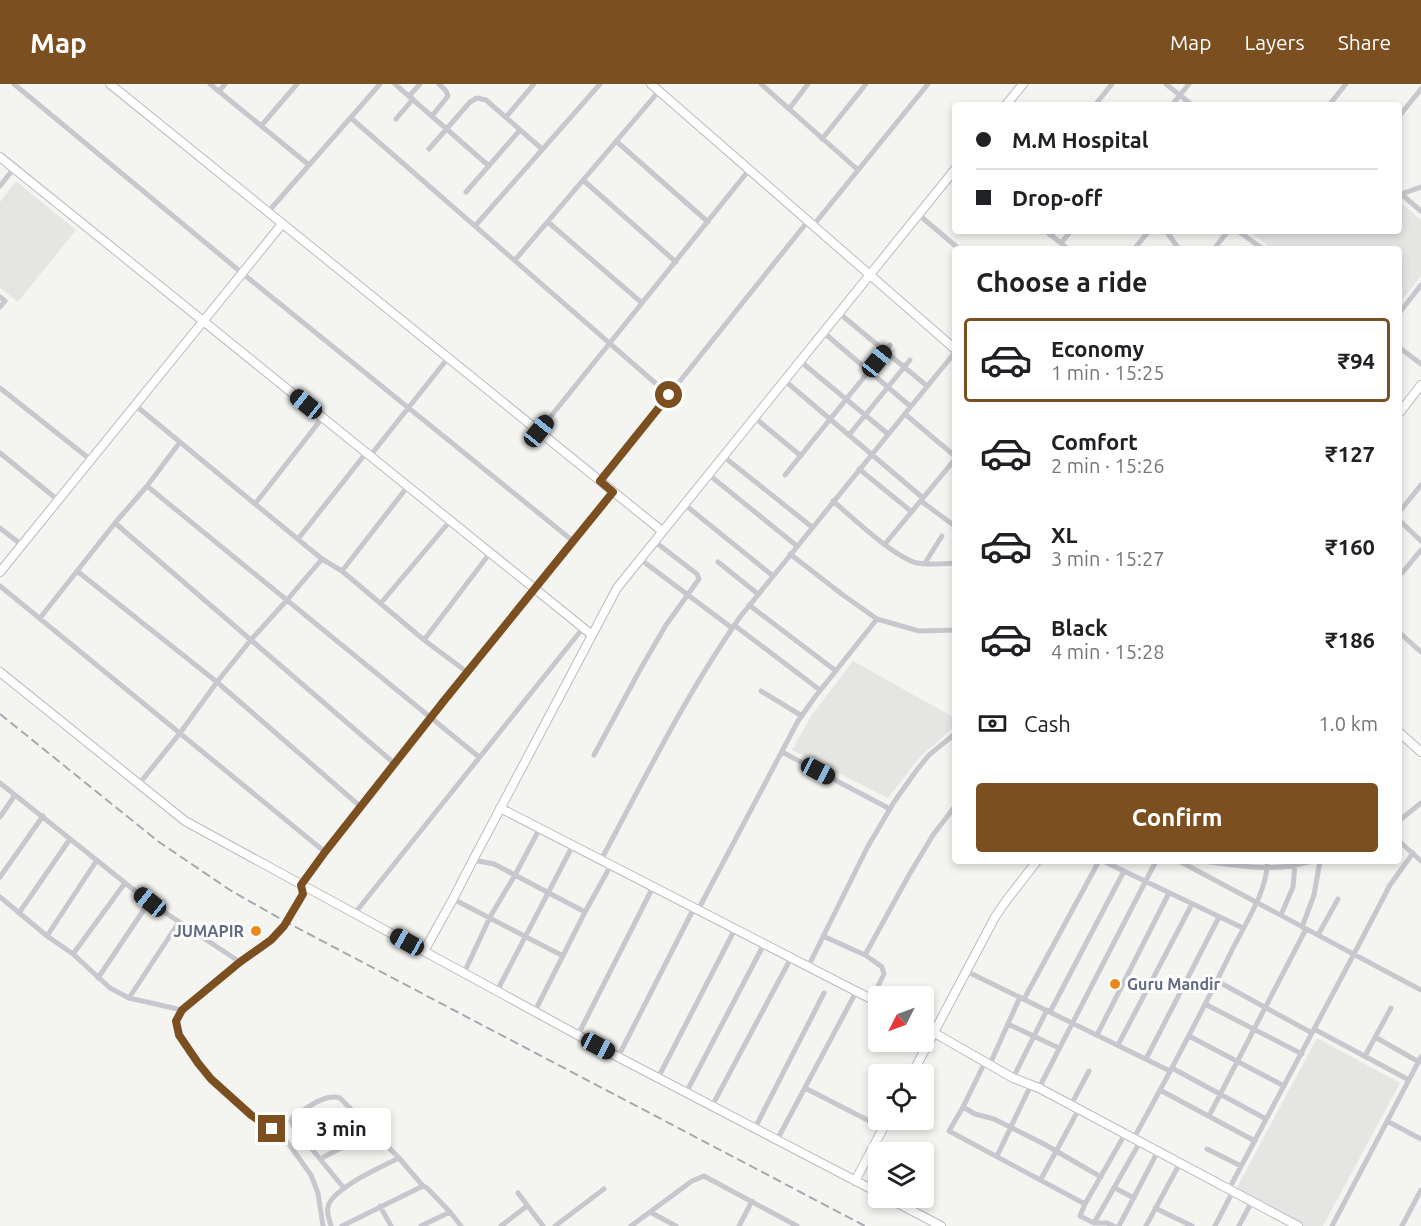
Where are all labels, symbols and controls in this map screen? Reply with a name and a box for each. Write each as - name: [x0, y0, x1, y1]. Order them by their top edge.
- text: Map: [30, 27, 87, 58]
- text: Map: [1170, 30, 1211, 54]
- text: Layers: [1244, 30, 1305, 54]
- text: Share: [1338, 30, 1391, 54]
- text: M.M Hospital: [1012, 127, 1148, 152]
- text: Drop-off: [1012, 185, 1102, 210]
- text: Choose a ride: [976, 267, 1148, 297]
- icon: car: [979, 333, 1033, 387]
- text: Economy: [1051, 336, 1144, 361]
- car: [859, 341, 895, 381]
- text: ₹94: [1338, 348, 1375, 373]
- text: 1 min · 15:25: [1051, 361, 1165, 384]
- route start: [655, 381, 682, 408]
- car: [286, 386, 326, 422]
- car: [521, 411, 557, 451]
- icon: car: [979, 426, 1033, 480]
- text: Comfort: [1051, 429, 1138, 454]
- text: ₹127: [1325, 441, 1375, 466]
- text: 2 min · 15:26: [1051, 454, 1165, 477]
- icon: car: [979, 519, 1033, 573]
- text: XL: [1051, 522, 1078, 547]
- text: ₹160: [1325, 534, 1375, 559]
- text: 3 min · 15:27: [1051, 547, 1165, 570]
- icon: car: [979, 612, 1033, 666]
- text: Black: [1051, 615, 1108, 640]
- text: ₹186: [1325, 627, 1375, 652]
- text: 4 min · 15:28: [1051, 640, 1165, 663]
- icon: cash: [976, 707, 1009, 740]
- text: Cash: [1024, 711, 1071, 736]
- text: 1.0 km: [1319, 712, 1378, 735]
- car: [798, 755, 838, 787]
- button: Confirm: [976, 783, 1378, 852]
- car: [130, 884, 170, 920]
- place label: JUMAPIR: [174, 922, 244, 940]
- marker: JUMAPIR: [249, 924, 263, 938]
- car: [387, 925, 427, 959]
- place label: Guru Mandir: [1127, 975, 1220, 993]
- marker: Guru Mandir: [1108, 977, 1122, 991]
- north arrow: [868, 986, 934, 1052]
- map controls: [868, 986, 934, 1208]
- car: [578, 1030, 618, 1062]
- button: locate: [868, 1064, 934, 1130]
- callout: 3 min: [293, 1108, 392, 1150]
- route end: [258, 1115, 285, 1142]
- text: 3 min: [316, 1117, 367, 1140]
- button: layers: [868, 1142, 934, 1208]

